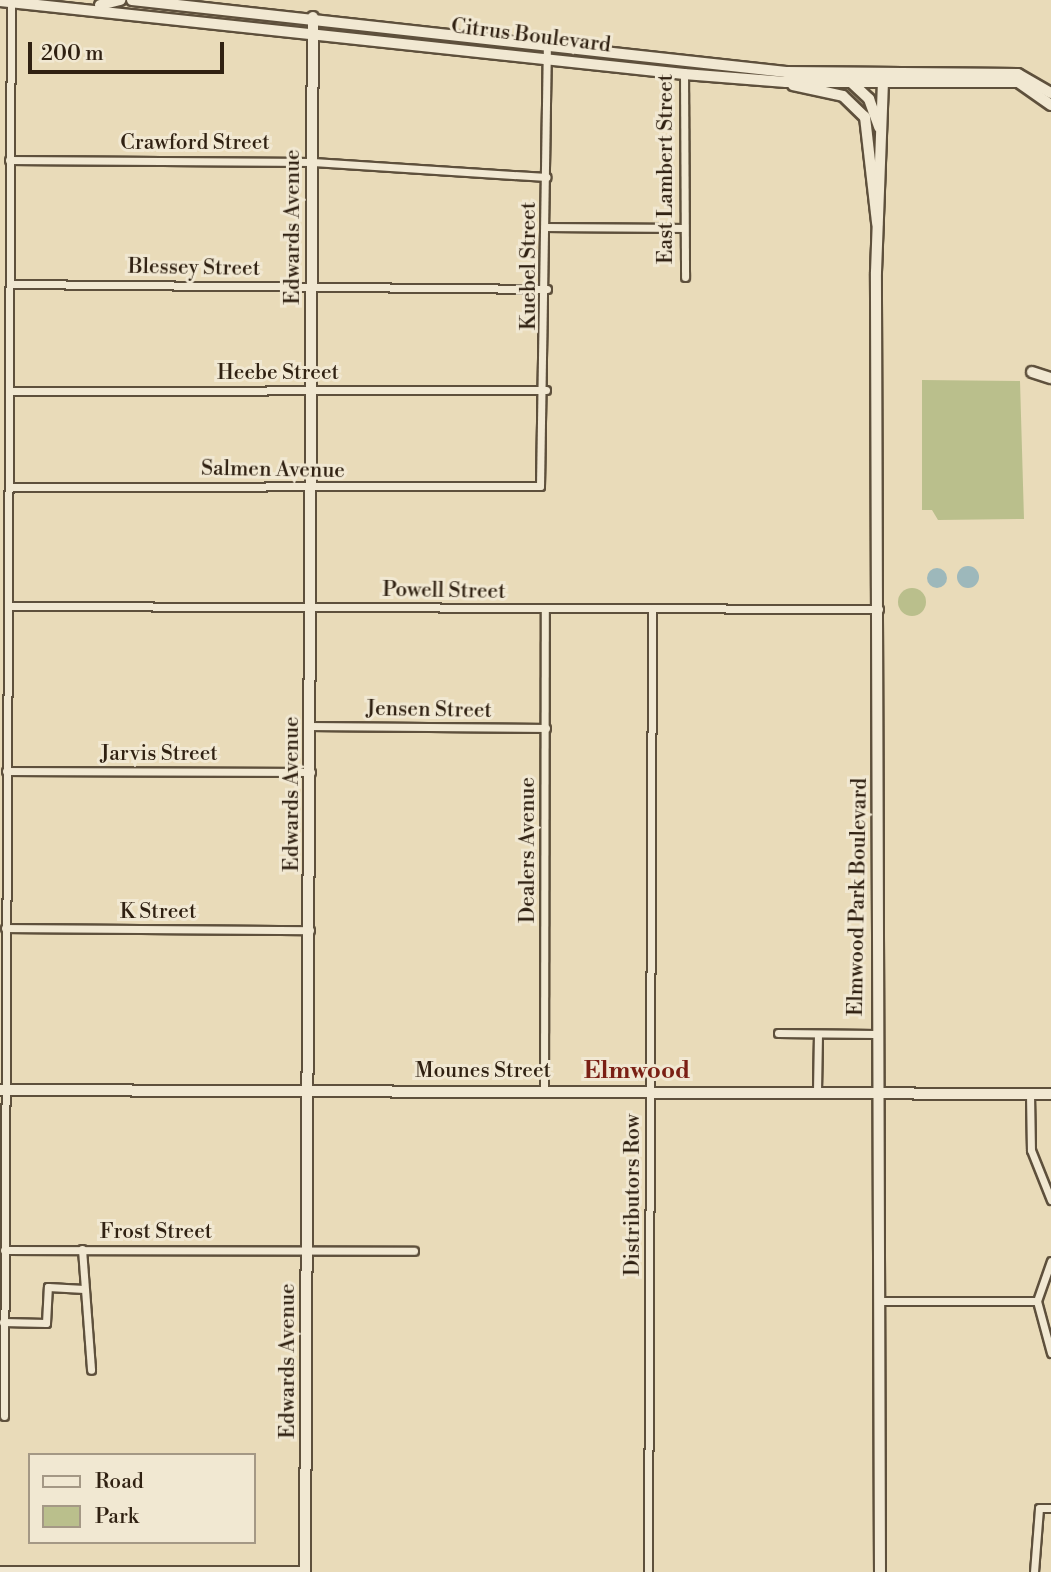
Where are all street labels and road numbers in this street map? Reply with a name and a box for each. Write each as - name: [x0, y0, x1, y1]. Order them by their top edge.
- street label: Citrus Boulevard: [450, 14, 612, 58]
- street label: East Lambert Street: [653, 74, 679, 264]
- street label: Crawford Street: [120, 130, 270, 156]
- street label: Edwards Avenue: [280, 149, 306, 305]
- street label: Kuebel Street: [516, 202, 542, 330]
- street label: Blessey Street: [128, 254, 260, 282]
- street label: Heebe Street: [217, 360, 339, 386]
- street label: Salmen Avenue: [201, 456, 345, 484]
- street label: Powell Street: [382, 577, 506, 605]
- street label: Jensen Street: [366, 696, 492, 724]
- street label: Edwards Avenue: [279, 716, 305, 872]
- street label: Jarvis Street: [100, 741, 218, 767]
- street label: Dealers Avenue: [515, 777, 541, 923]
- street label: Elmwood Park Boulevard: [843, 778, 873, 1016]
- street label: K Street: [120, 899, 196, 925]
- street label: Mounes Street: [415, 1058, 551, 1084]
- street label: Distributors Row: [620, 1114, 646, 1276]
- street label: Frost Street: [100, 1219, 212, 1245]
- street label: Edwards Avenue: [275, 1283, 301, 1439]

